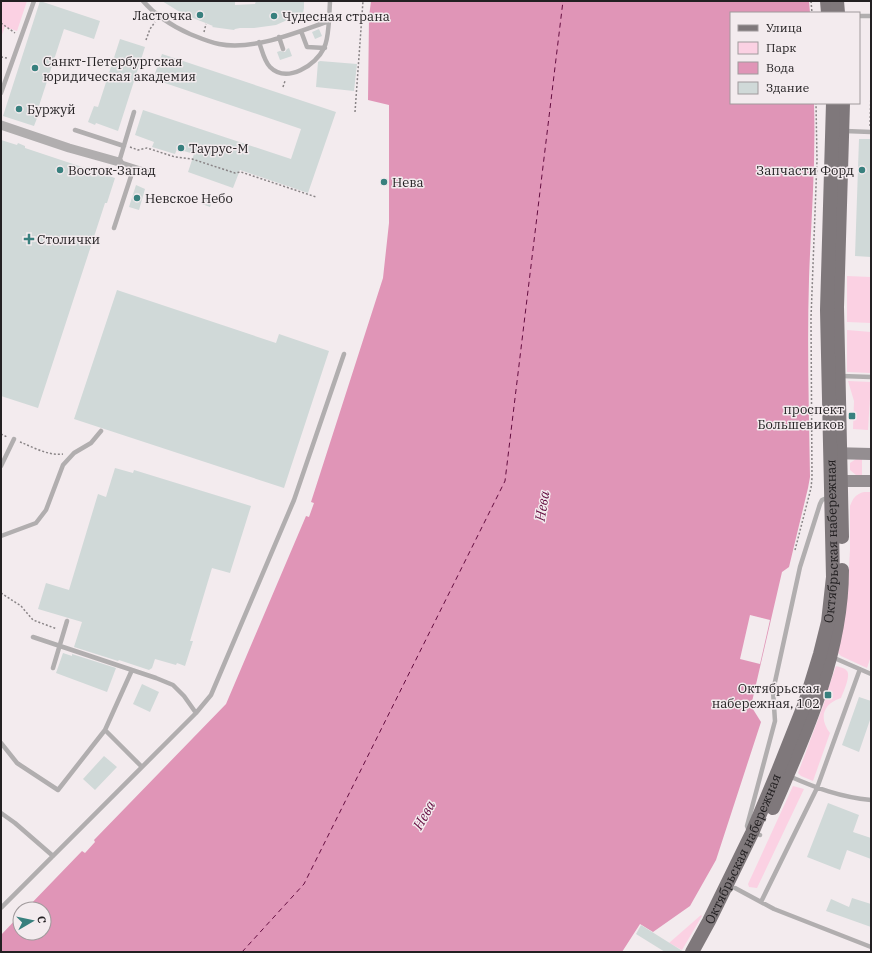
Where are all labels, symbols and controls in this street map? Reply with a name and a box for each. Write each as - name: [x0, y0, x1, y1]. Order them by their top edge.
- place label: Ласточка: [133, 7, 192, 24]
- place label: Чудесная страна: [282, 8, 390, 25]
- marker: Ласточка: [195, 10, 205, 20]
- marker: Чудесная страна: [269, 11, 279, 21]
- legend: [730, 12, 860, 104]
- text: Улица: [766, 20, 803, 35]
- text: Парк: [766, 40, 796, 55]
- place label: Санкт-Петербургская юридическая академия: [43, 53, 196, 85]
- text: Вода: [766, 60, 795, 75]
- marker: Санкт-Петербургская юридическая академия: [30, 63, 40, 73]
- text: Здание: [766, 80, 809, 95]
- place label: Буржуй: [27, 101, 76, 118]
- marker: Буржуй: [14, 104, 24, 114]
- place label: Таурус-М: [189, 140, 249, 157]
- marker: Таурус-М: [176, 143, 186, 153]
- place label: Восток-Запад: [68, 162, 156, 179]
- place label: Запчасти Форд: [756, 162, 854, 179]
- marker: Восток-Запад: [55, 165, 65, 175]
- marker: Запчасти Форд: [857, 165, 867, 175]
- place label: Нева: [392, 174, 424, 191]
- marker: Нева: [379, 177, 389, 187]
- place label: Невское Небо: [145, 190, 233, 207]
- marker: Невское Небо: [132, 193, 142, 203]
- place label: Столички: [37, 231, 100, 248]
- marker: Столички: [24, 234, 34, 244]
- place label: проспект Большевиков: [757, 401, 844, 433]
- marker: проспект Большевиков: [847, 411, 857, 421]
- street label: Октябрьская набережная: [819, 459, 841, 624]
- water label: Нева: [531, 489, 553, 523]
- place label: Октябрьская набережная, 102: [712, 680, 820, 712]
- marker: Октябрьская набережная, 102: [823, 690, 833, 700]
- street label: Октябрьская набережная: [700, 771, 784, 927]
- water label: Нева: [408, 797, 439, 834]
- north arrow: [12, 901, 52, 941]
- text: С: [34, 915, 49, 924]

